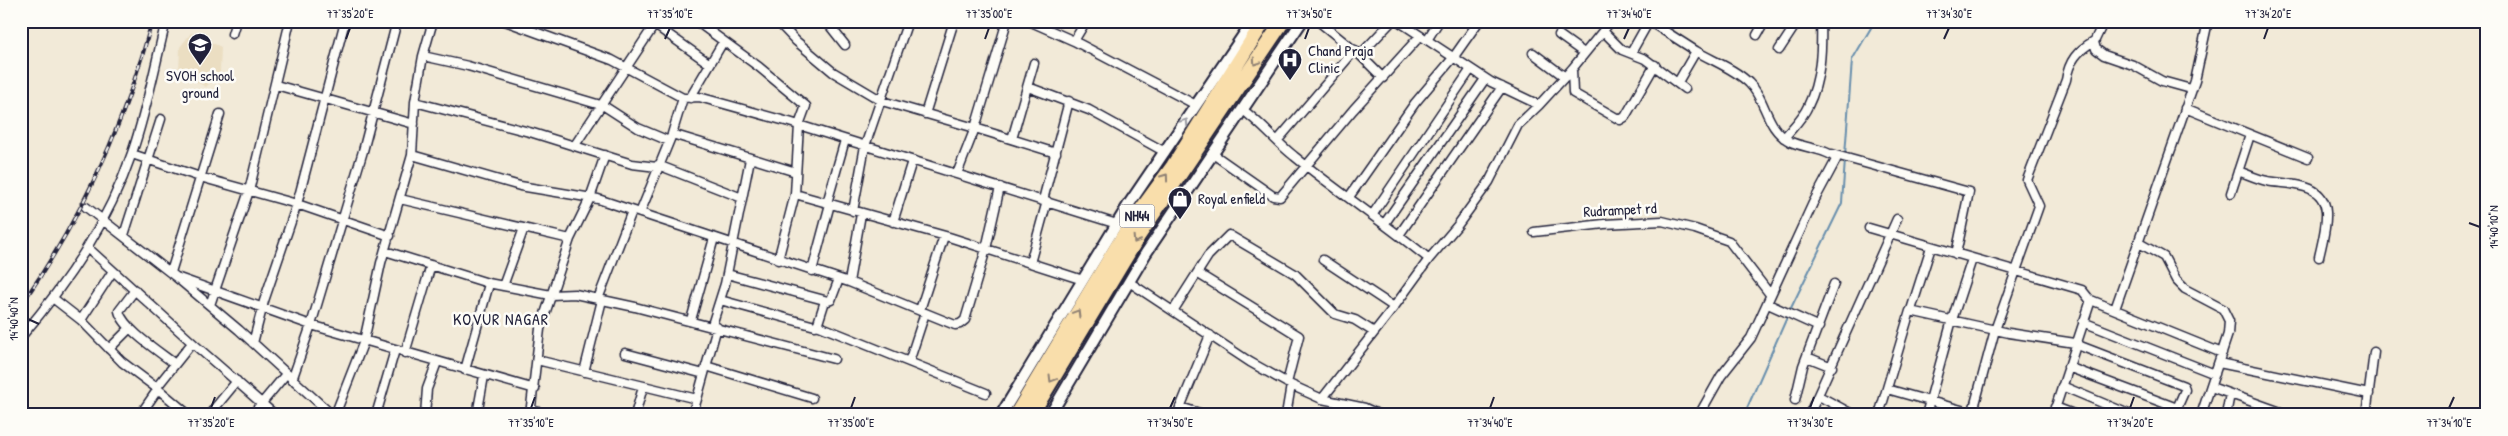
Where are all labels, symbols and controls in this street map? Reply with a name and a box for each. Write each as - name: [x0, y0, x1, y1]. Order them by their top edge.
- text: 77°35'20"E: [326, 5, 374, 22]
- text: 77°35'10"E: [647, 5, 694, 22]
- text: 77°35'00"E: [966, 5, 1013, 22]
- text: 77°34'50"E: [1286, 5, 1333, 22]
- text: 77°34'40"E: [1606, 5, 1652, 22]
- text: 77°34'30"E: [1926, 5, 1973, 22]
- text: 77°34'20"E: [2245, 5, 2292, 22]
- school or university icon: SVOH school ground: [187, 32, 213, 66]
- place label: Chand Praja Clinic: [1308, 40, 1373, 78]
- hospital icon: Chand Praja Clinic: [1277, 47, 1303, 81]
- one-way arrow: [1253, 56, 1262, 66]
- place label: SVOH school ground: [166, 65, 234, 103]
- one-way arrow: [1179, 118, 1188, 127]
- one-way arrow: [1159, 173, 1168, 183]
- shop icon: Royal enfield: [1167, 186, 1193, 220]
- place label: Royal enfield: [1198, 188, 1265, 209]
- street label: Rudrampet rd: [1583, 197, 1657, 222]
- road number: NH44: [1120, 205, 1154, 228]
- text: 14°40'10"N: [2485, 205, 2502, 249]
- one-way arrow: [1132, 235, 1142, 244]
- text: 14°40'40"N: [5, 297, 22, 341]
- district label: KOVUR NAGAR: [453, 308, 549, 330]
- one-way arrow: [1070, 309, 1080, 318]
- one-way arrow: [1048, 374, 1058, 383]
- text: 77°35'20"E: [187, 414, 235, 431]
- text: 77°35'10"E: [508, 414, 555, 431]
- text: 77°35'00"E: [828, 414, 875, 431]
- text: 77°34'50"E: [1147, 414, 1194, 431]
- text: 77°34'40"E: [1467, 414, 1513, 431]
- text: 77°34'30"E: [1787, 414, 1834, 431]
- text: 77°34'20"E: [2107, 414, 2154, 431]
- text: 77°34'10"E: [2426, 414, 2472, 431]

